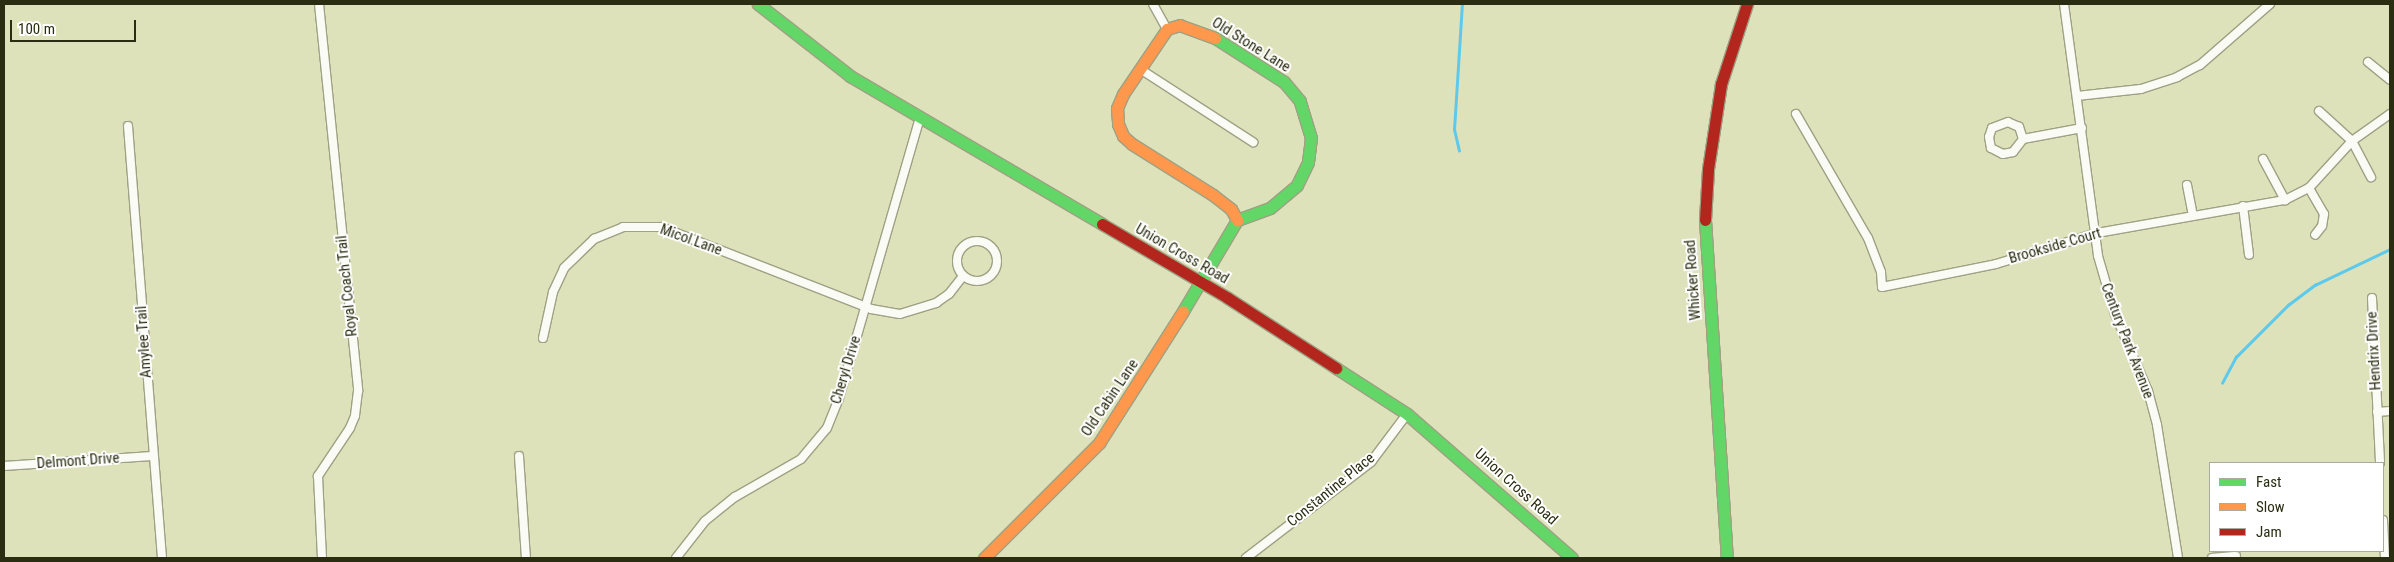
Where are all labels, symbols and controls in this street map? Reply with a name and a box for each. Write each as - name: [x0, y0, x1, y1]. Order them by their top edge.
- scale bar: [12, 10, 139, 42]
- street label: Old Stone Lane: [1208, 14, 1294, 76]
- text: 100 m: [18, 20, 55, 38]
- street label: Micol Lane: [658, 220, 724, 260]
- street label: Union Cross Road: [1132, 220, 1232, 288]
- street label: Brookside Court: [2007, 224, 2103, 268]
- street label: Royal Coach Trail: [333, 234, 361, 338]
- street label: Whicker Road: [1681, 239, 1705, 321]
- street label: Century Park Avenue: [2097, 281, 2157, 401]
- street label: Amylee Trail: [132, 305, 156, 379]
- street label: Hendrix Drive: [2363, 311, 2385, 391]
- street label: Cheryl Drive: [827, 334, 865, 406]
- street label: Old Cabin Lane: [1078, 356, 1142, 440]
- street label: Union Cross Road: [1471, 445, 1561, 529]
- street label: Delmont Drive: [36, 449, 120, 473]
- street label: Constantine Place: [1284, 449, 1378, 531]
- legend: [2209, 462, 2384, 552]
- text: Fast: [2256, 473, 2281, 491]
- text: Slow: [2256, 498, 2285, 516]
- text: Jam: [2256, 523, 2282, 541]

